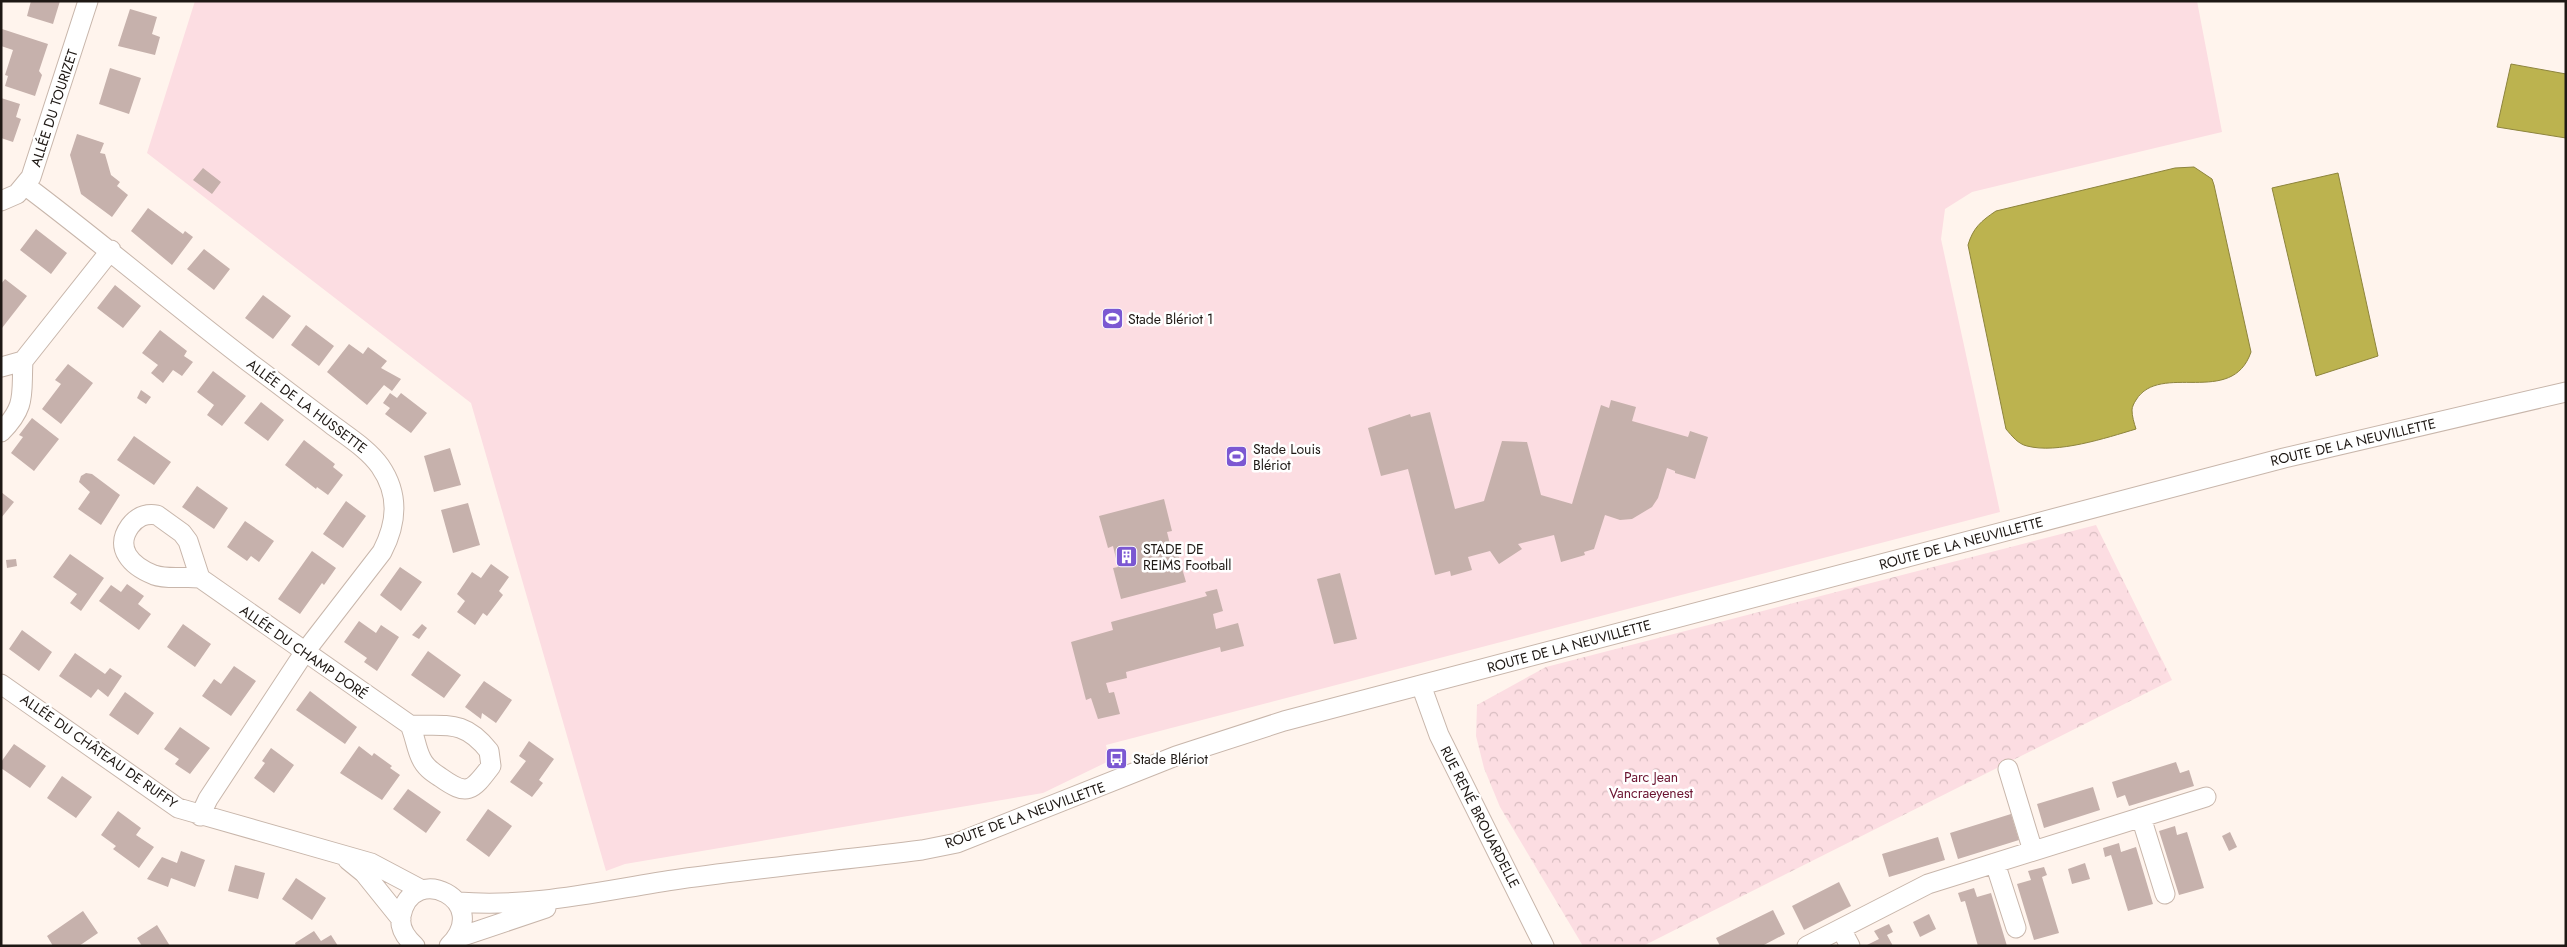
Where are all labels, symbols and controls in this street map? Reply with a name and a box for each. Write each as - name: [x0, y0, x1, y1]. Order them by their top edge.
- street label: ALLÉE DU TOURIZET: [26, 46, 83, 169]
- sports icon: Stade Blériot 1: [1100, 307, 1124, 331]
- place label: Stade Blériot 1: [1128, 309, 1213, 329]
- street label: ALLÉE DE LA HUSSETTE: [243, 354, 371, 458]
- street label: ROUTE DE LA NEUVILLETTE: [2268, 413, 2438, 471]
- place label: Stade Louis Blériot: [1253, 439, 1321, 475]
- sports icon: Stade Louis Blériot: [1225, 445, 1249, 469]
- street label: ROUTE DE LA NEUVILLETTE: [1877, 511, 2045, 575]
- place label: STADE DE REIMS Football: [1143, 539, 1232, 575]
- building icon: STADE DE REIMS Football: [1115, 545, 1139, 569]
- street label: ALLÉE DU CHAMP DORÉ: [236, 600, 372, 704]
- street label: ROUTE DE LA NEUVILLETTE: [1485, 614, 1653, 678]
- street label: ALLÉE DU CHÂTEAU DE RUFFY: [16, 689, 182, 813]
- street label: RUE RENÉ BROUARDELLE: [1435, 743, 1525, 891]
- bus stop icon: Stade Blériot: [1105, 747, 1129, 771]
- place label: Stade Blériot: [1133, 749, 1208, 769]
- park label: Parc Jean Vancraeyenest: [1609, 767, 1694, 803]
- street label: ROUTE DE LA NEUVILLETTE: [942, 777, 1108, 853]

